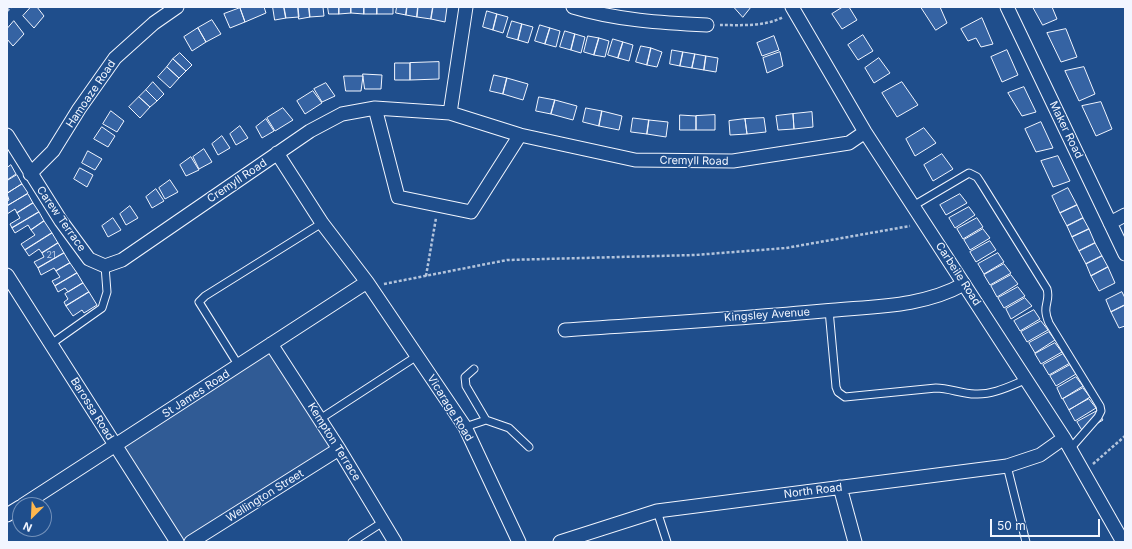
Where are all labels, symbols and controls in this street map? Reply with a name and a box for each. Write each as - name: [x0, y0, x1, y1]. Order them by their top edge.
- street label: Hamoaze Road: [63, 58, 119, 130]
- street label: Maker Road: [1046, 99, 1086, 161]
- street label: Cremyll Road: [659, 154, 729, 168]
- street label: Cremyll Road: [205, 156, 269, 206]
- street label: Carew Terrace: [34, 184, 88, 254]
- street label: Carbeile Road: [933, 240, 983, 308]
- house number: 21: [46, 250, 56, 260]
- street label: Kingsley Avenue: [724, 305, 810, 325]
- street label: St James Road: [160, 367, 232, 421]
- street label: Vicarage Road: [424, 372, 476, 444]
- street label: Barossa Road: [67, 375, 117, 443]
- street label: Kempton Terrace: [305, 401, 363, 483]
- street label: Wellington Street: [224, 467, 306, 525]
- street label: North Road: [783, 481, 843, 501]
- north arrow: [12, 497, 52, 537]
- scale bar: [992, 511, 1102, 537]
- text: 50 m: [997, 518, 1026, 533]
- text: N: [21, 519, 34, 535]

